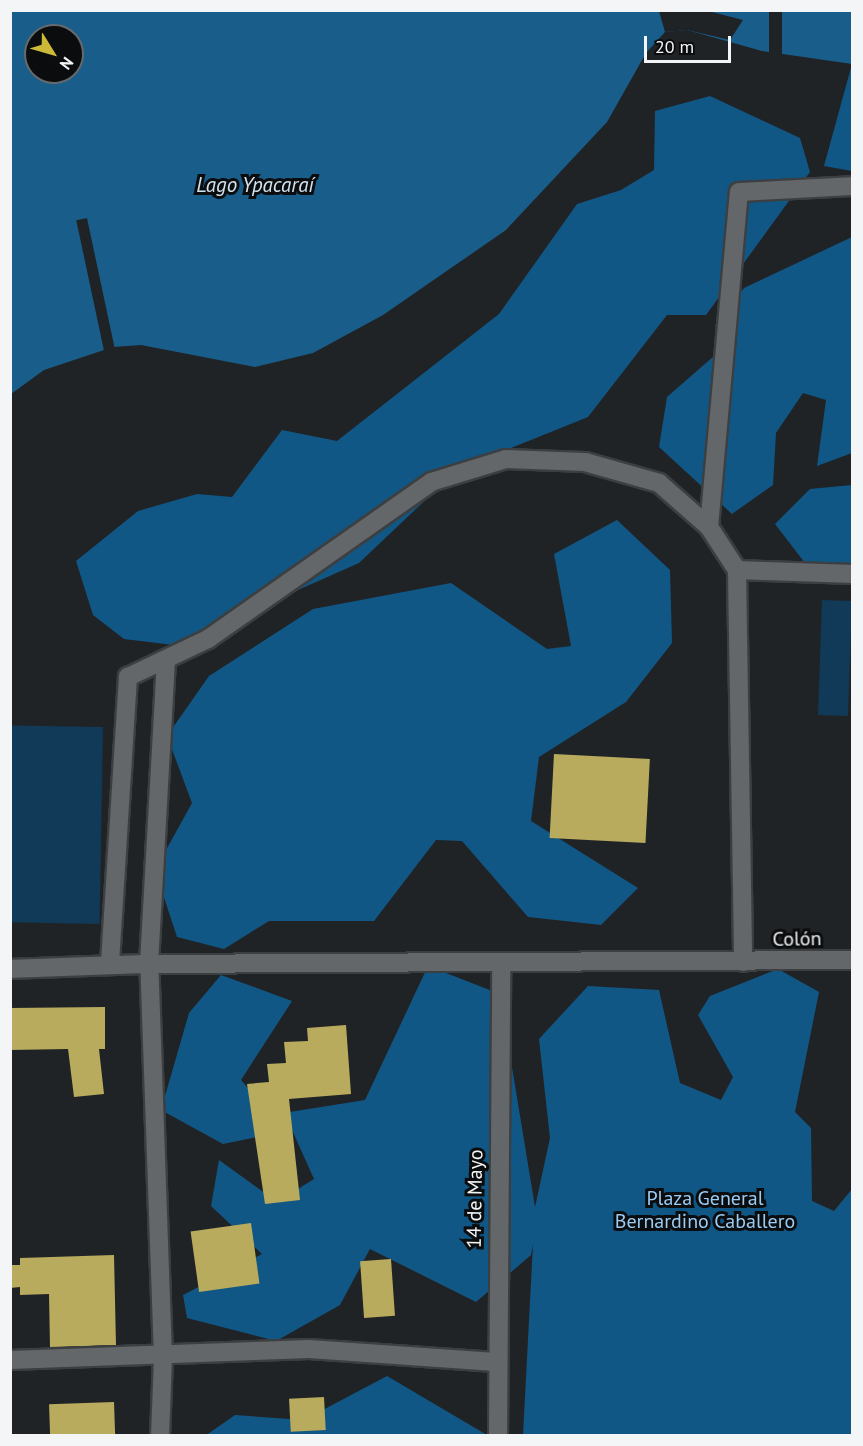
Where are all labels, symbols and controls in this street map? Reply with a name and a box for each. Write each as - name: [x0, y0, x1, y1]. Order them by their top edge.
- north arrow: [24, 24, 84, 84]
- scale bar: [647, 24, 734, 62]
- text: 20 m: [655, 35, 694, 58]
- text: N: [56, 53, 78, 74]
- water label: Lago Ypacaraí: [196, 172, 314, 198]
- street label: Colón: [772, 927, 822, 951]
- street label: 14 de Mayo: [462, 1149, 488, 1249]
- park label: Plaza General Bernardino Caballero: [615, 1186, 795, 1233]

